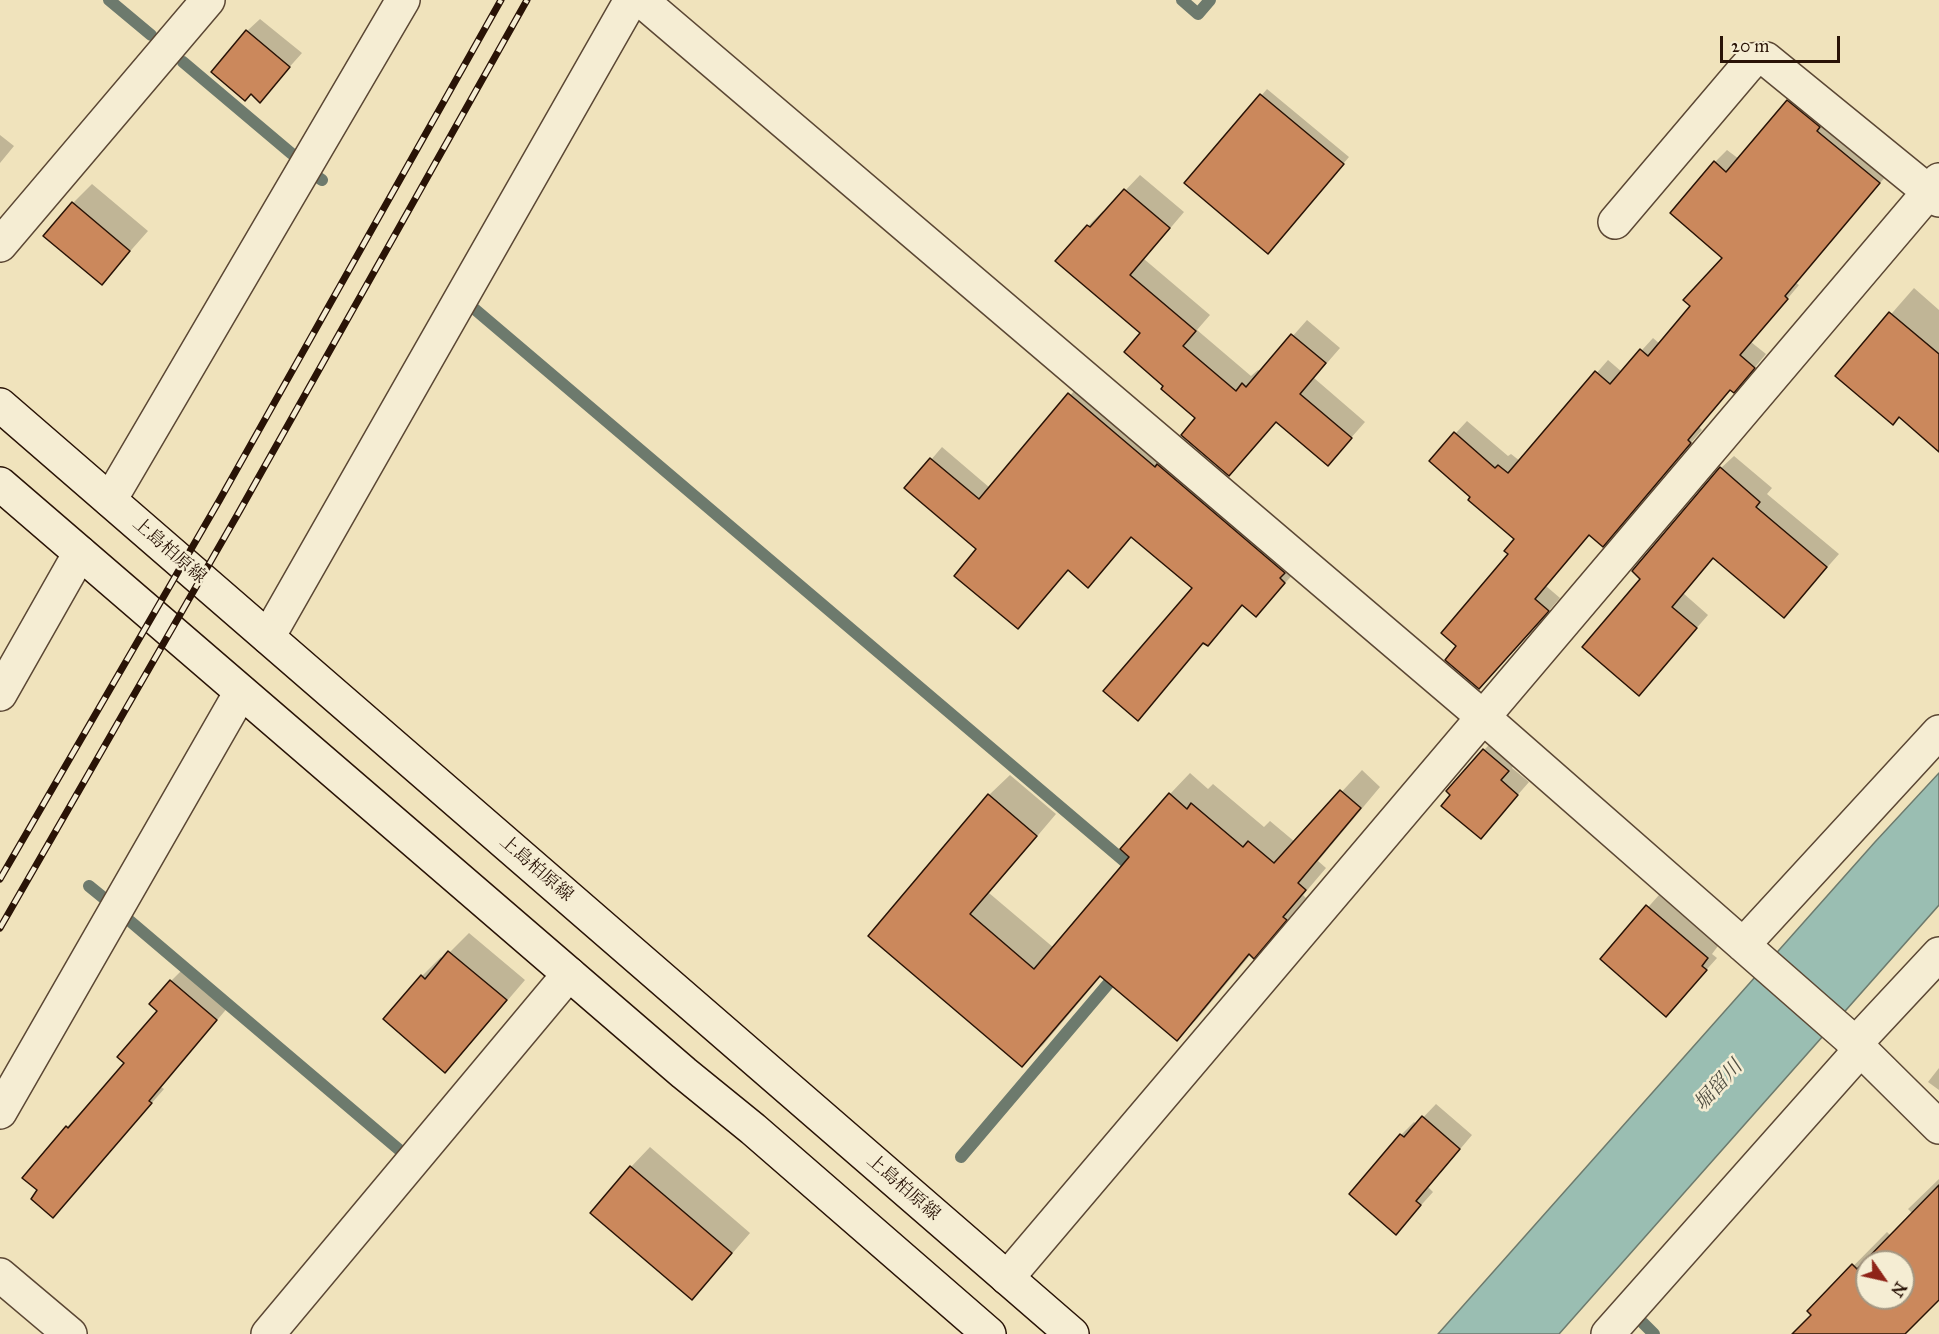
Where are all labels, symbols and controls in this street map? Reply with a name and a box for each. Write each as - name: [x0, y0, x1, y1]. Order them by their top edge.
- scale bar: [1723, 24, 1843, 62]
- text: 20 m: [1731, 35, 1769, 57]
- street label: 上島柏原線: [128, 513, 210, 589]
- street label: 上島柏原線: [495, 831, 577, 907]
- water label: 堀留川: [1690, 1056, 1748, 1116]
- street label: 上島柏原線: [862, 1150, 944, 1226]
- north arrow: [1855, 1250, 1915, 1310]
- text: N: [1887, 1278, 1910, 1300]

